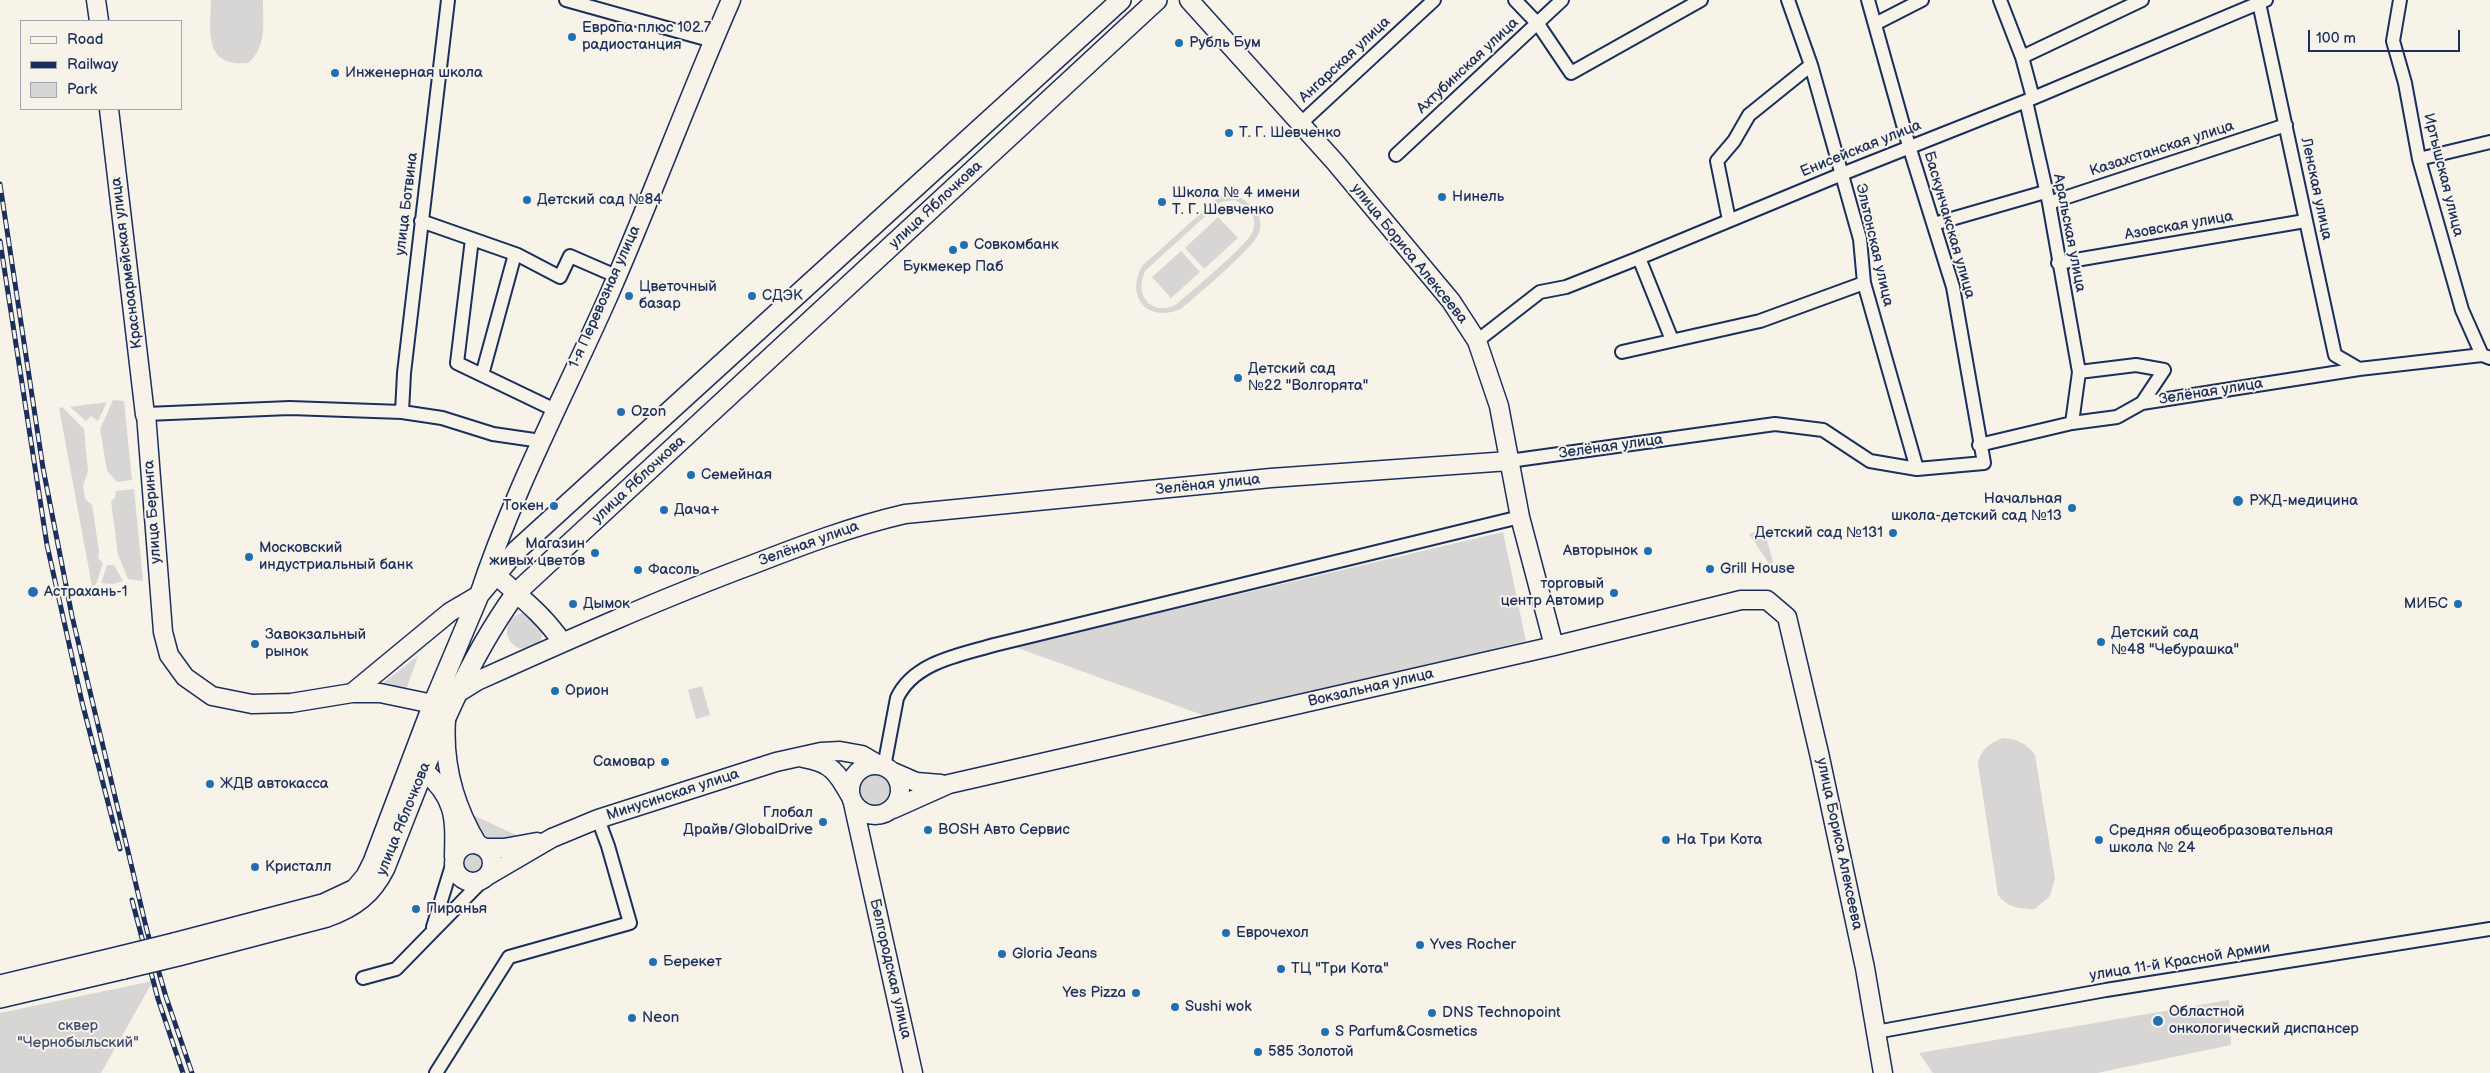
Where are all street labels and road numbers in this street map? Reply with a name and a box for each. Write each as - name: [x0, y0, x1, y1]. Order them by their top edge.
- street label: Ангарская улица: [1296, 13, 1394, 107]
- street label: Ахтубинская улица: [1413, 14, 1523, 118]
- street label: Иртышская улица: [2419, 111, 2467, 239]
- street label: Енисейская улица: [1798, 117, 1924, 181]
- street label: Казахстанская улица: [2088, 117, 2236, 181]
- street label: Ленская улица: [2296, 136, 2336, 242]
- street label: Баскунчакская улица: [1919, 149, 1979, 301]
- street label: улица Ботвина: [392, 151, 422, 257]
- street label: улица Яблочкова: [886, 157, 986, 253]
- street label: Аральская улица: [2049, 172, 2089, 294]
- street label: Красноармейская улица: [108, 176, 146, 350]
- street label: улица Бориса Алексеева: [1347, 180, 1471, 328]
- street label: Эльтонская улица: [1851, 182, 1897, 308]
- street label: Азовская улица: [2123, 208, 2235, 244]
- street label: 1-я Перевозная улица: [565, 223, 645, 371]
- street label: Зелёная улица: [2158, 375, 2264, 409]
- street label: Зелёная улица: [1558, 431, 1664, 463]
- street label: улица Яблочкова: [589, 432, 689, 528]
- street label: улица Беринга: [140, 460, 166, 564]
- street label: Зелёная улица: [1155, 471, 1261, 499]
- street label: Зелёная улица: [757, 518, 861, 570]
- street label: Вокзальная улица: [1306, 665, 1436, 711]
- street label: улица Бориса Алексеева: [1812, 756, 1866, 932]
- street label: улица Яблочкова: [373, 760, 435, 878]
- street label: Минусинская улица: [604, 765, 742, 825]
- street label: Белгородская улица: [865, 897, 915, 1041]
- street label: улица 11-й Красной Армии: [2088, 939, 2272, 985]

